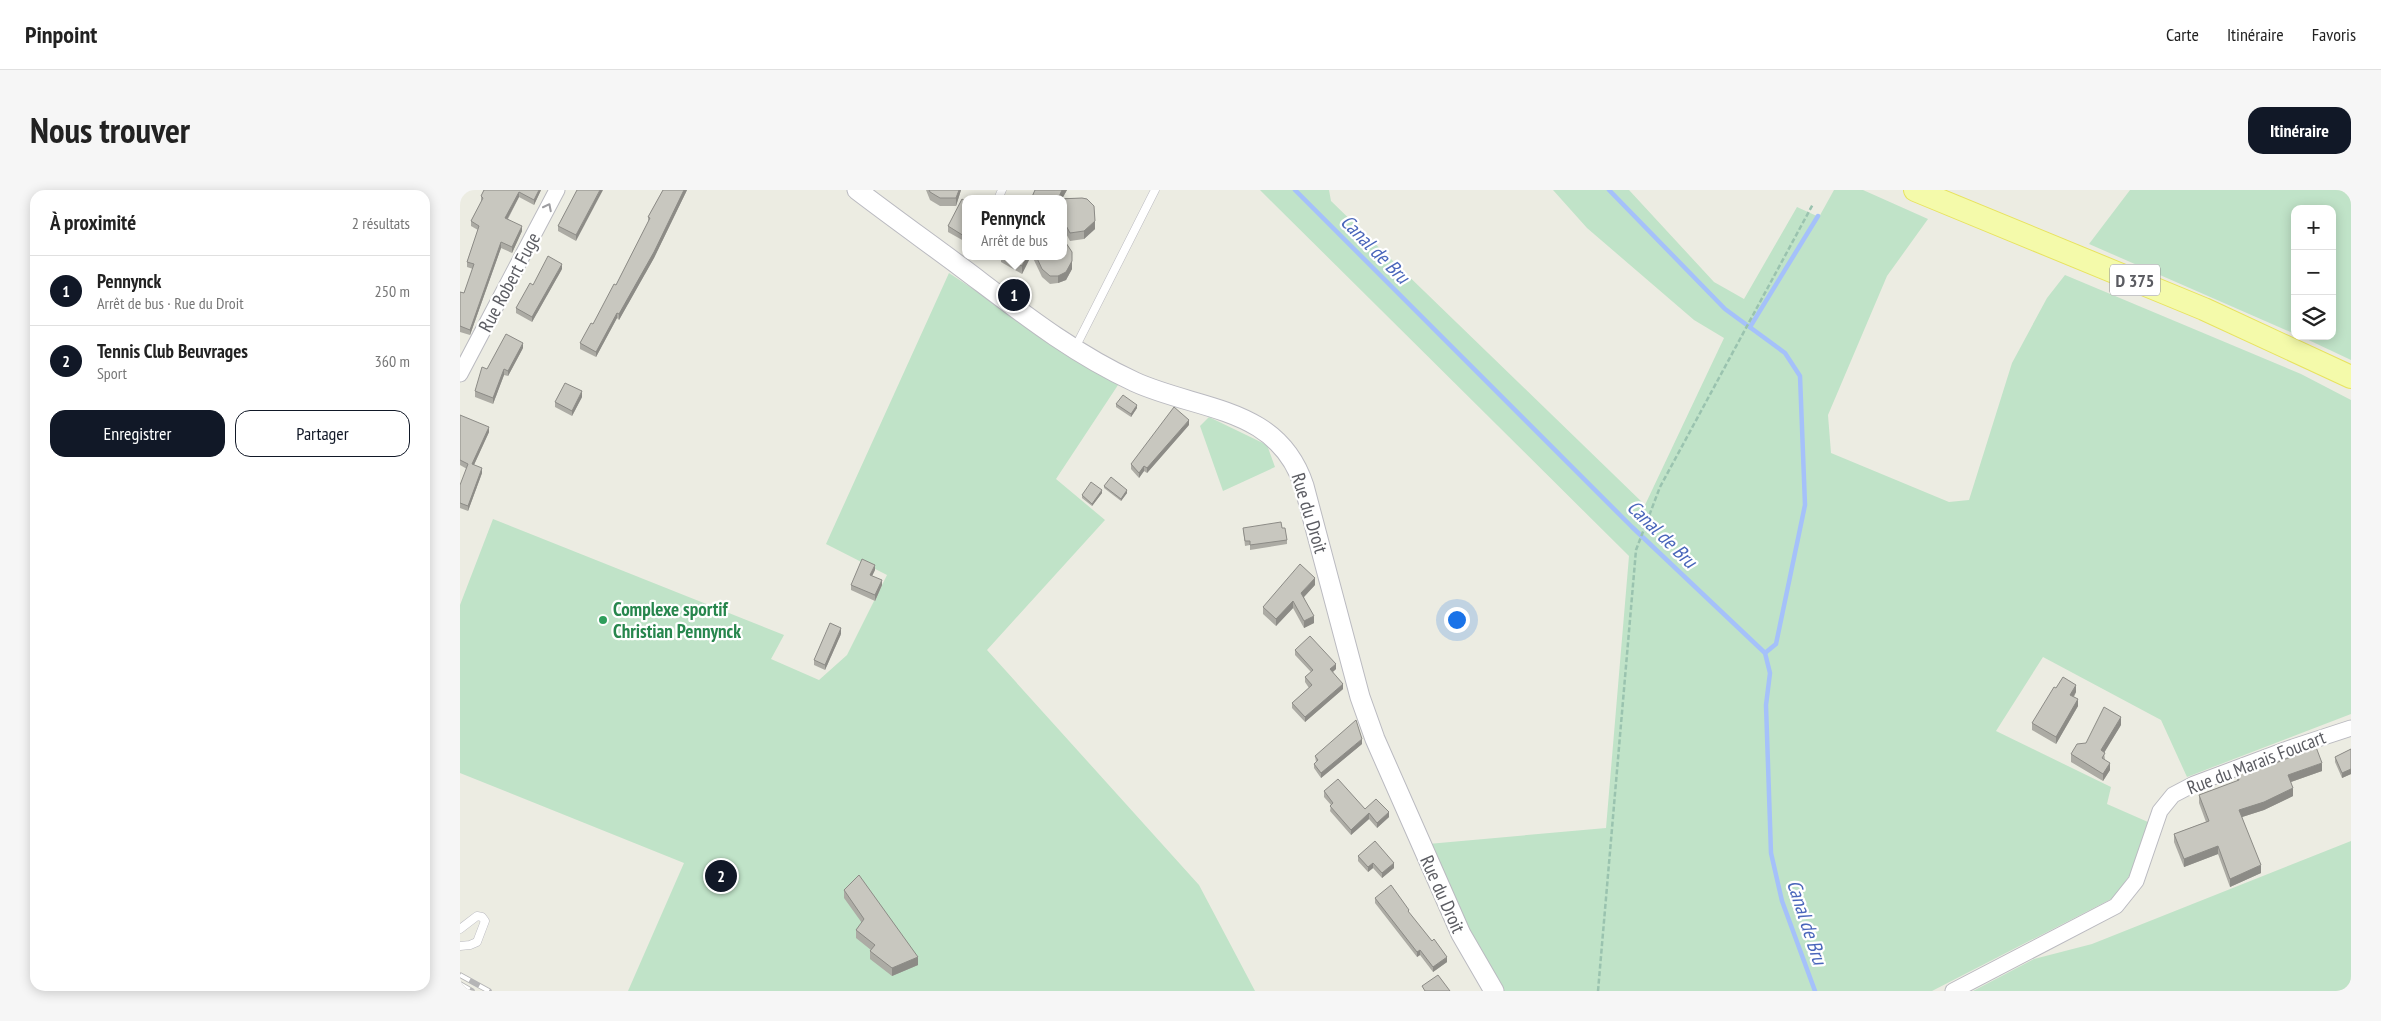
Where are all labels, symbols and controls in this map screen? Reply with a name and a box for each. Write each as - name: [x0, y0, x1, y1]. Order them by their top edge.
- text: Pinpoint: [25, 19, 97, 50]
- text: Carte: [2166, 23, 2199, 46]
- text: Itinéraire: [2227, 23, 2284, 46]
- text: Favoris: [2312, 23, 2356, 46]
- text: Nous trouver: [30, 107, 190, 153]
- button: Itinéraire: [2248, 107, 2351, 154]
- popup: [962, 195, 1067, 260]
- one-way arrow: [542, 203, 552, 212]
- map controls: [2291, 205, 2336, 340]
- button: +: [2291, 205, 2336, 250]
- text: Pennynck: [981, 206, 1045, 230]
- text: À proximité: [50, 209, 136, 236]
- water label: Canal de Bru: [1335, 209, 1416, 290]
- text: 2 résultats: [352, 213, 410, 233]
- street label: Rue Robert Fuge: [473, 228, 545, 336]
- text: Arrêt de bus: [981, 230, 1048, 250]
- button: −: [2291, 250, 2336, 295]
- road number: D 375: [2110, 264, 2160, 296]
- text: Pennynck: [97, 269, 161, 293]
- pin: 1: [998, 276, 1030, 314]
- text: 1: [62, 281, 70, 301]
- text: 250 m: [375, 281, 410, 301]
- text: Arrêt de bus · Rue du Droit: [97, 293, 244, 313]
- button: layers: [2291, 295, 2336, 340]
- text: Tennis Club Beuvrages: [97, 339, 248, 363]
- text: 2: [62, 351, 70, 371]
- text: 360 m: [375, 351, 410, 371]
- text: Sport: [97, 363, 127, 383]
- button: Enregistrer: [50, 410, 225, 457]
- button: Partager: [235, 410, 410, 457]
- street label: Rue du Droit: [1286, 470, 1334, 557]
- water label: Canal de Bru: [1622, 494, 1703, 575]
- place label: Complexe sportif Christian Pennynck: [613, 597, 741, 643]
- your location: [1444, 607, 1470, 633]
- marker: Complexe sportif Christian Pennynck: [597, 614, 609, 626]
- street label: Rue du Marais Foucart: [2183, 724, 2329, 799]
- street label: Rue du Droit: [1415, 851, 1471, 937]
- pin: 2: [705, 857, 737, 895]
- water label: Canal de Bru: [1781, 876, 1833, 969]

